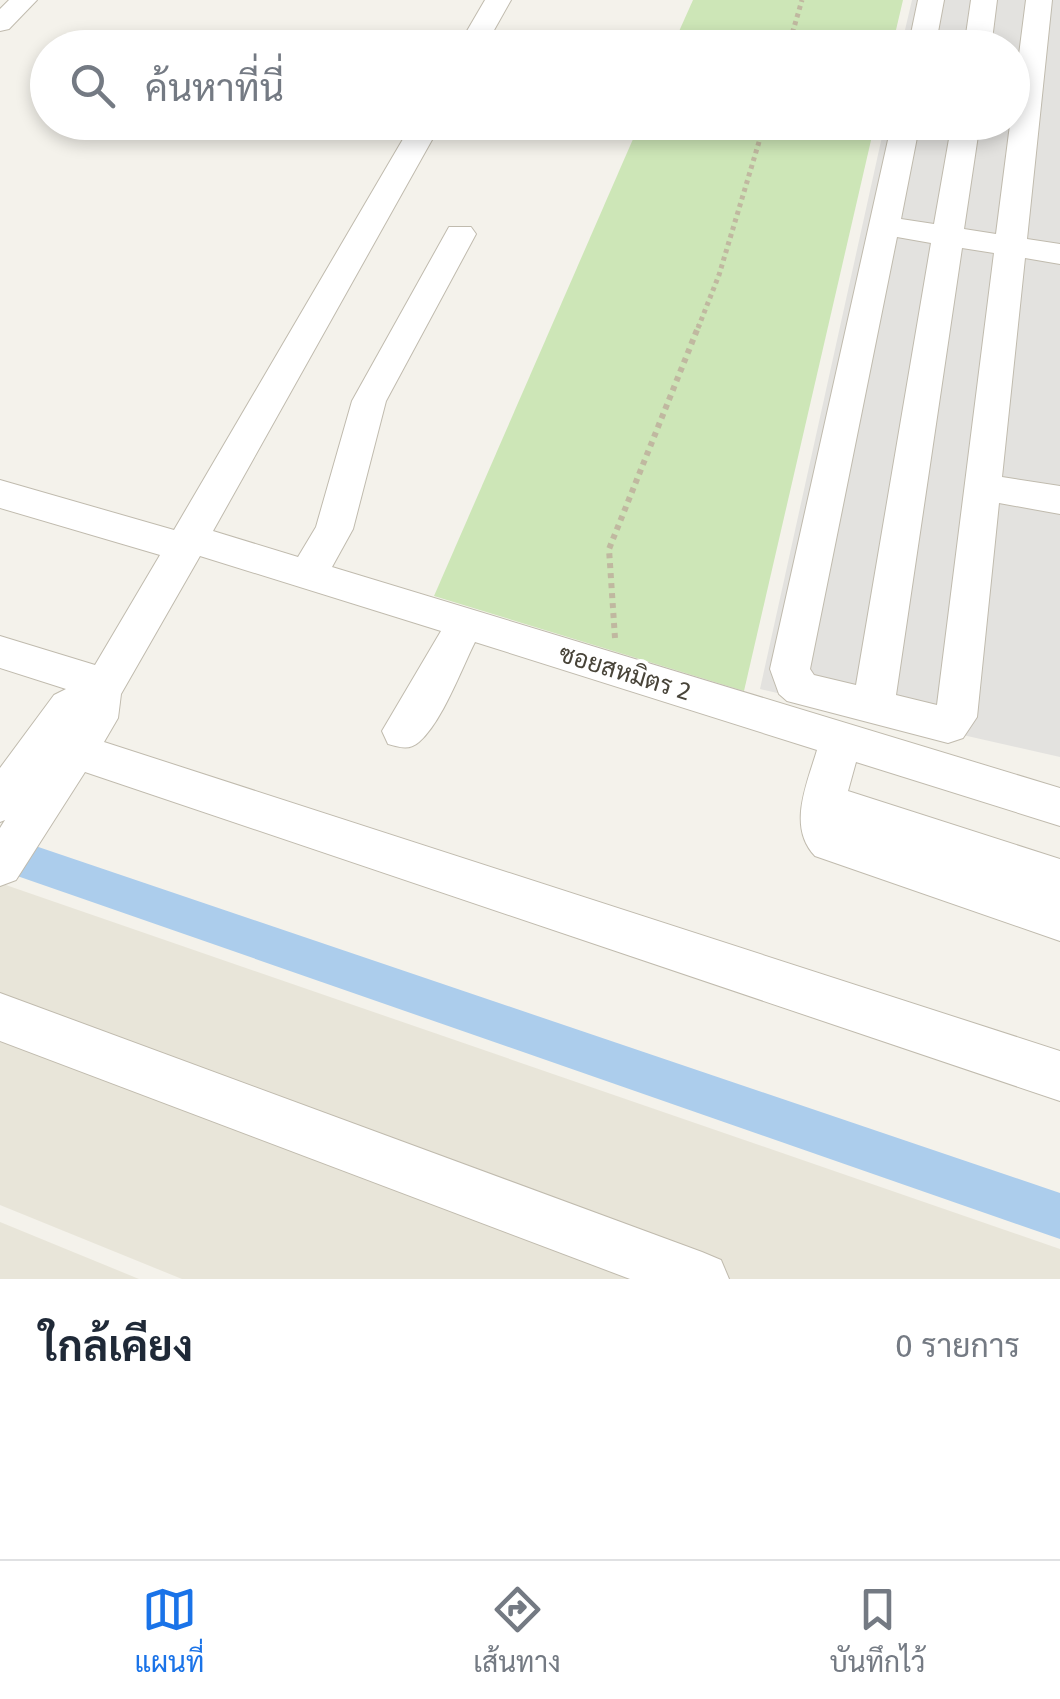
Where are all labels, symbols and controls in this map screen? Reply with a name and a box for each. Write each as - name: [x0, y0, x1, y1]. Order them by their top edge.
- search box: [30, 30, 1030, 140]
- icon: search: [65, 58, 120, 113]
- text: ค้นหาที่นี่: [145, 65, 284, 111]
- street label: ซอยสหมิตร 2: [555, 638, 695, 707]
- text: ใกล้เคียง: [40, 1322, 193, 1372]
- text: 0 รายการ: [895, 1327, 1020, 1365]
- tab: แผนที่: [134, 1582, 204, 1679]
- tab: เส้นทาง: [473, 1582, 561, 1679]
- tab: บันทึกไว้: [830, 1582, 925, 1679]

